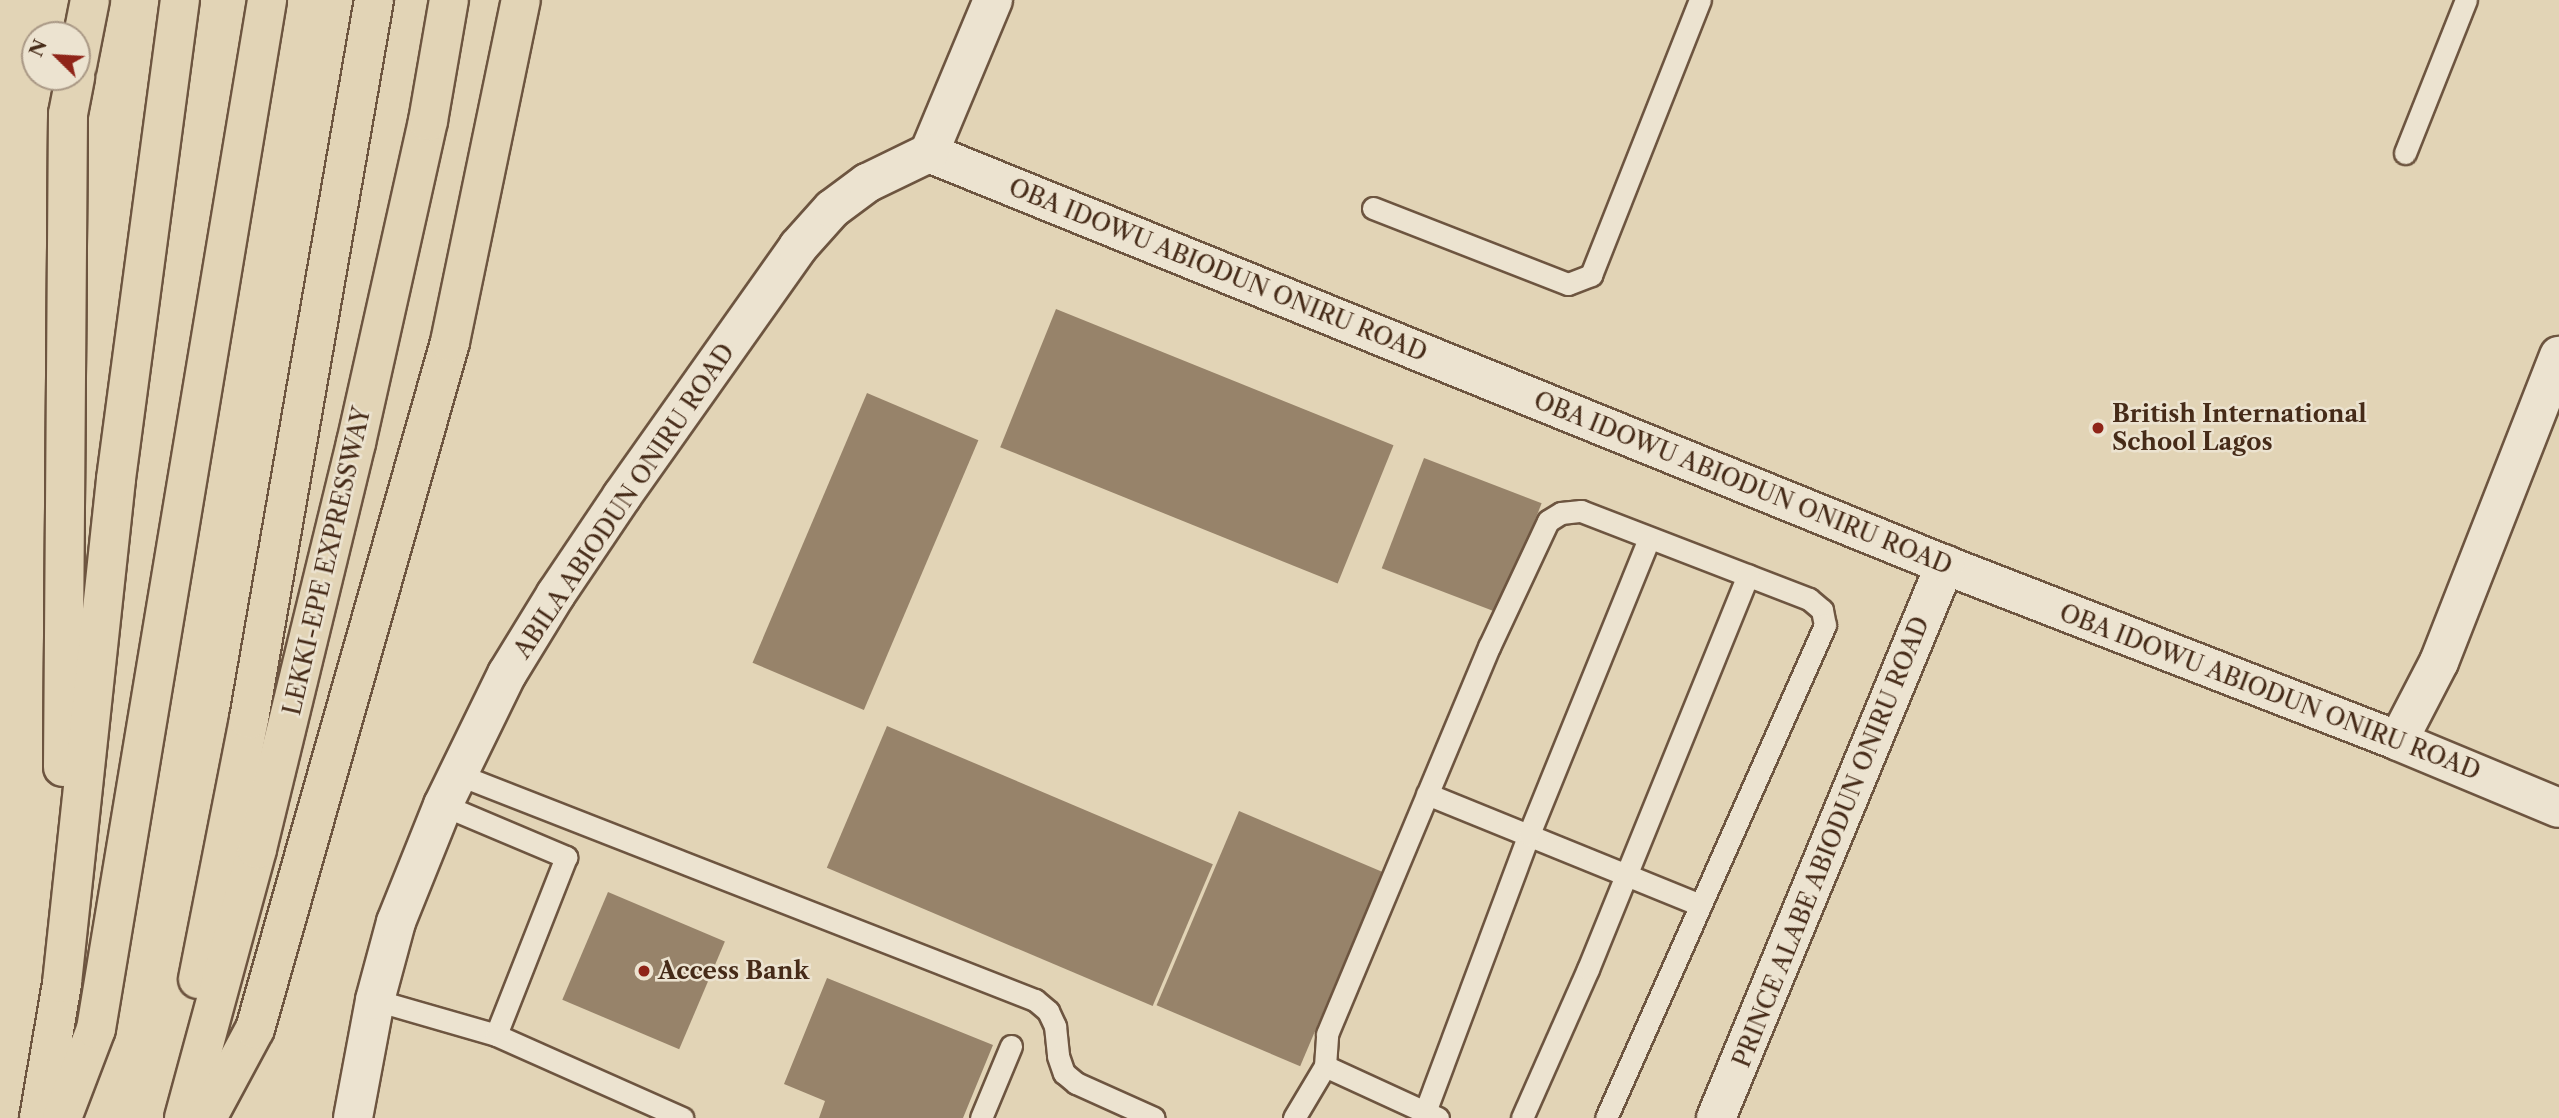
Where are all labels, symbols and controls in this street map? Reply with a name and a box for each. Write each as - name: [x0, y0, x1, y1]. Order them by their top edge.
- north arrow: [21, 21, 91, 91]
- text: N: [24, 36, 52, 60]
- street label: OBA IDOWU ABIODUN ONIRU ROAD: [1004, 172, 1432, 368]
- street label: ABILA ABIODUN ONIRU ROAD: [507, 338, 741, 664]
- street label: OBA IDOWU ABIODUN ONIRU ROAD: [1529, 385, 1957, 581]
- place label: British International School Lagos: [2112, 400, 2367, 456]
- street label: LEKKI-EPE EXPRESSWAY: [277, 404, 377, 718]
- marker: British International School Lagos: [2090, 420, 2106, 436]
- street label: OBA IDOWU ABIODUN ONIRU ROAD: [2055, 598, 2485, 786]
- street label: PRINCE ALABE ABIODUN ONIRU ROAD: [1727, 611, 1935, 1073]
- place label: Access Bank: [658, 957, 809, 985]
- marker: Access Bank: [636, 963, 652, 979]

